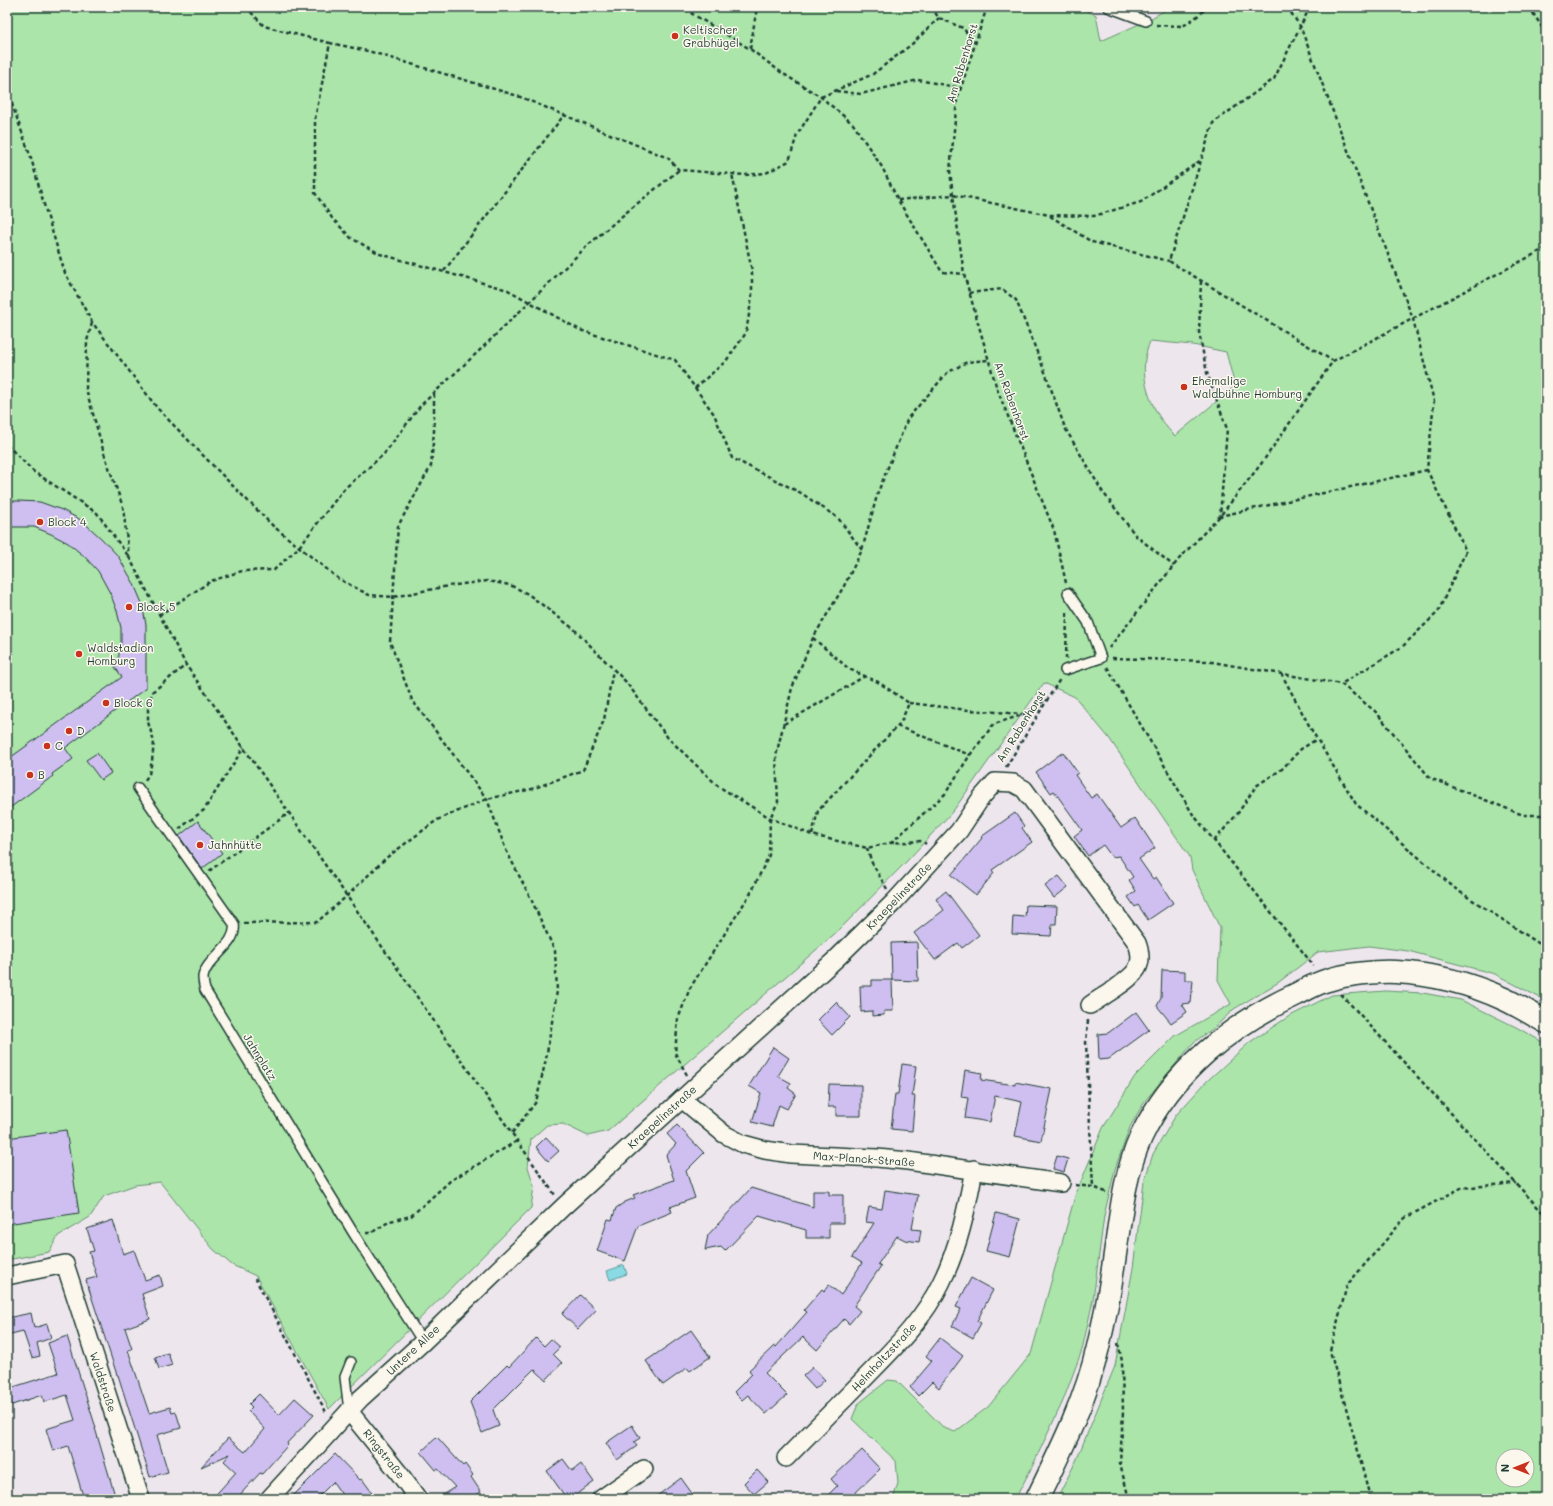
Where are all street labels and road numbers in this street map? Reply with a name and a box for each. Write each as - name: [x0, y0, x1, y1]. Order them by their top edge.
- street label: Am Rabenhorst: [942, 21, 981, 104]
- street label: Am Rabenhorst: [991, 360, 1034, 442]
- street label: Am Rabenhorst: [992, 687, 1049, 765]
- street label: Kraepelinstraße: [863, 859, 935, 933]
- street label: Jahnplatz: [240, 1030, 281, 1083]
- street label: Kraepelinstraße: [624, 1081, 700, 1152]
- street label: Max-Planck-Straße: [812, 1147, 916, 1170]
- street label: Helmholtzstraße: [848, 1319, 920, 1394]
- street label: Untere Allee: [383, 1321, 443, 1378]
- street label: Waldstraße: [87, 1350, 120, 1414]
- street label: Ringstraße: [360, 1426, 409, 1482]

